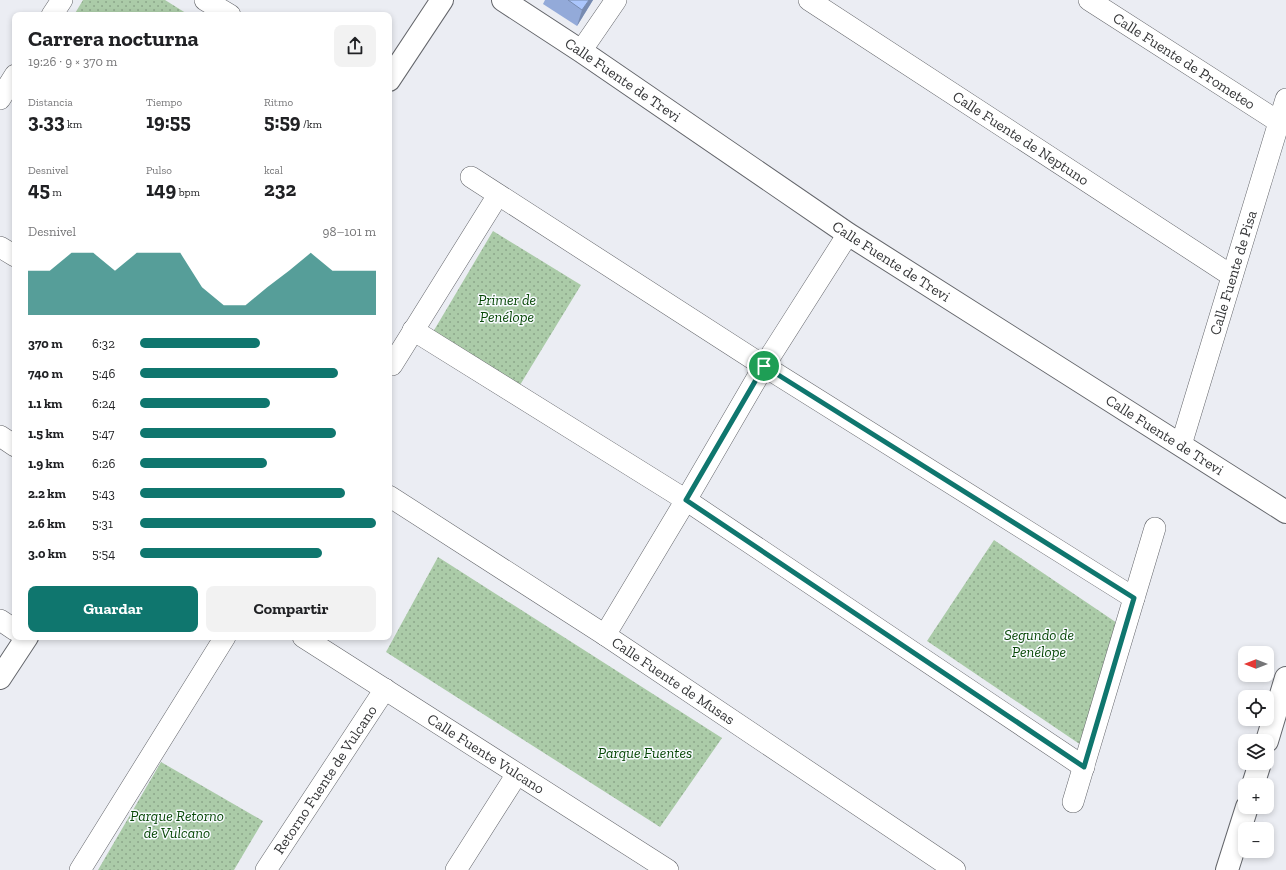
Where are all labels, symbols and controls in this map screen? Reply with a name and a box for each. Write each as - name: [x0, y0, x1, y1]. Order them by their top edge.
- street label: Calle Fuente de Prometeo: [1110, 9, 1259, 114]
- text: Carrera nocturna: [28, 25, 199, 52]
- button: share: [334, 25, 376, 67]
- street label: Calle Fuente de Trevi: [562, 34, 684, 126]
- text: 19:26 · 9 × 370 m: [28, 54, 117, 69]
- street label: Calle Fuente de Neptuno: [949, 87, 1093, 189]
- text: Distancia: [28, 96, 73, 109]
- text: Tiempo: [146, 96, 182, 109]
- text: Ritmo: [264, 96, 293, 109]
- text: 3.33: [28, 109, 65, 133]
- text: 19:55: [146, 109, 191, 133]
- text: 5:59: [264, 109, 301, 133]
- text: km: [65, 118, 82, 131]
- text: /km: [301, 118, 322, 131]
- text: Desnivel: [28, 164, 69, 177]
- text: Pulso: [146, 164, 172, 177]
- text: kcal: [264, 164, 283, 177]
- text: 45: [28, 177, 50, 201]
- text: 149: [146, 177, 176, 201]
- text: 232: [264, 177, 296, 201]
- text: m: [50, 186, 62, 199]
- text: bpm: [176, 186, 200, 199]
- street label: Calle Fuente de Pisa: [1206, 208, 1261, 337]
- street label: Calle Fuente de Trevi: [829, 217, 954, 306]
- text: Desnivel: [28, 224, 76, 239]
- text: 98–101 m: [323, 224, 376, 239]
- park label: Primer de Penélope: [478, 291, 536, 326]
- text: 370 m: [28, 336, 63, 351]
- text: 6:32: [92, 336, 115, 351]
- pin: [747, 349, 781, 383]
- icon: arrive: [753, 355, 775, 377]
- text: 740 m: [28, 366, 63, 381]
- text: 5:46: [92, 366, 115, 381]
- street label: Calle Fuente de Trevi: [1102, 391, 1227, 479]
- text: 1.1 km: [28, 396, 62, 411]
- text: 6:24: [92, 396, 116, 411]
- text: 1.5 km: [28, 426, 64, 441]
- text: 5:47: [92, 426, 115, 441]
- text: 1.9 km: [28, 456, 64, 471]
- text: 6:26: [92, 456, 115, 471]
- text: 2.2 km: [28, 486, 66, 501]
- text: 5:43: [92, 486, 115, 501]
- text: 2.6 km: [28, 516, 66, 531]
- text: 5:31: [92, 516, 113, 531]
- text: 3.0 km: [28, 546, 66, 561]
- text: 5:54: [92, 546, 115, 561]
- button: Guardar: [28, 586, 198, 632]
- button: Compartir: [206, 586, 376, 632]
- park label: Segundo de Penélope: [1004, 626, 1074, 661]
- street label: Calle Fuente de Musas: [608, 633, 738, 729]
- north arrow: [1238, 646, 1274, 682]
- map controls: [1238, 646, 1274, 858]
- button: locate: [1238, 690, 1274, 726]
- street label: Retorno Fuente de Vulcano: [270, 702, 381, 858]
- street label: Calle Fuente Vulcano: [424, 710, 548, 798]
- button: layers: [1238, 734, 1274, 770]
- park label: Parque Fuentes: [598, 744, 692, 762]
- button: +: [1238, 778, 1274, 814]
- park label: Parque Retorno de Vulcano: [130, 807, 224, 842]
- button: −: [1238, 822, 1274, 858]

